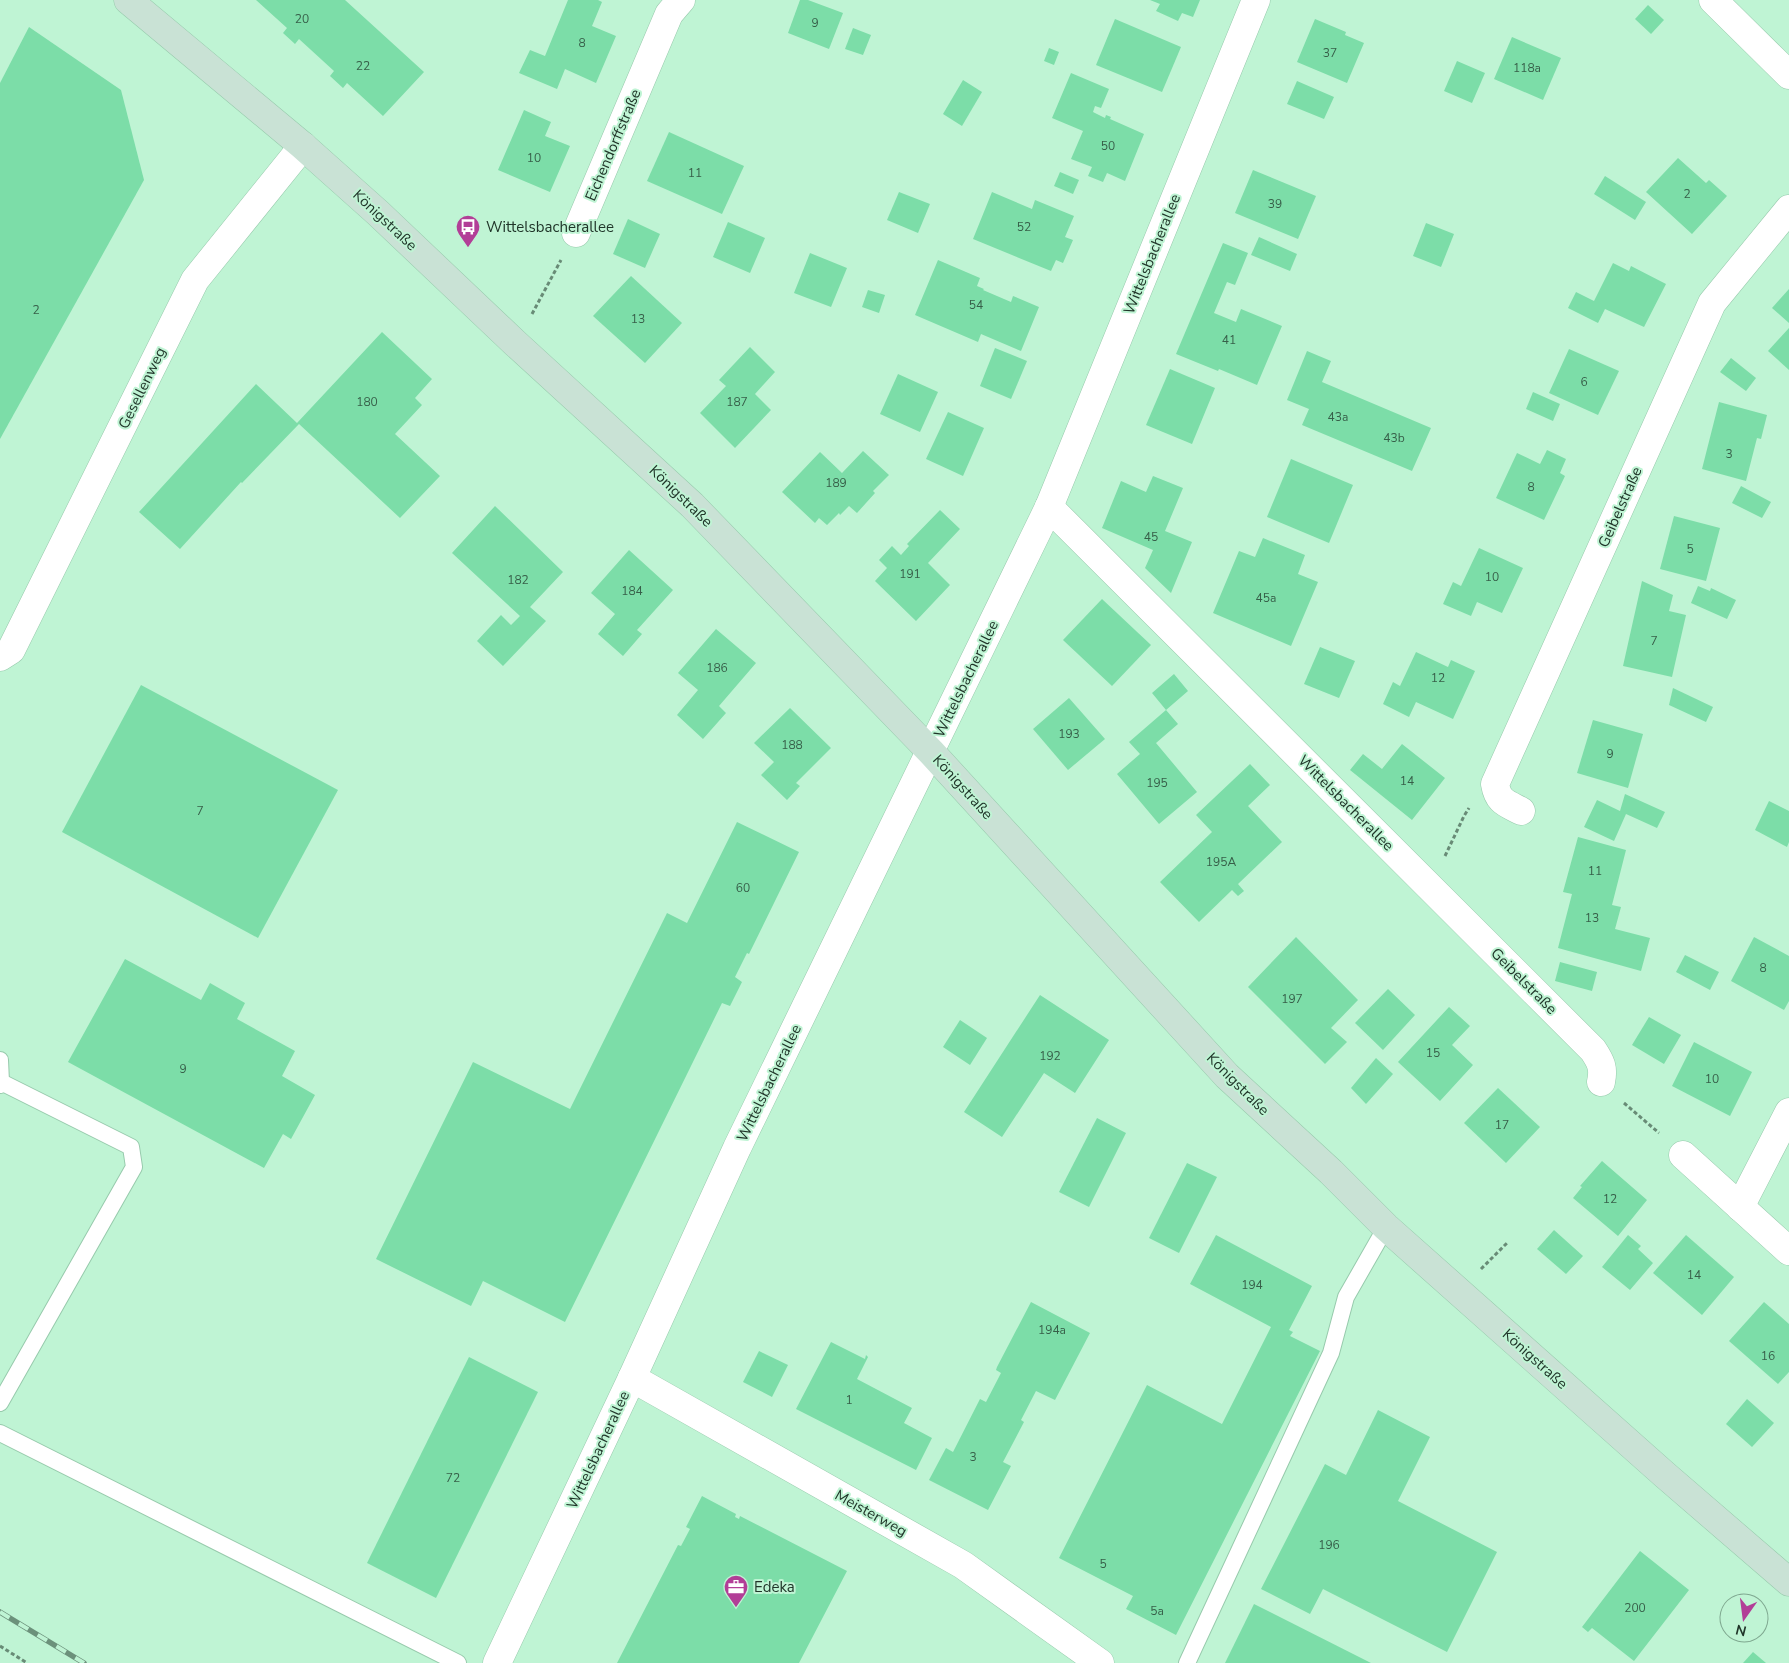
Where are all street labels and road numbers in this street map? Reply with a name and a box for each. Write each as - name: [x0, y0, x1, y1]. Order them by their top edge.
- street label: Eichendorffstraße: [580, 86, 646, 204]
- street label: Königstraße: [348, 185, 422, 255]
- street label: Wittelsbacherallee: [1119, 191, 1185, 317]
- street label: Gesellenweg: [114, 344, 170, 432]
- street label: Königstraße: [645, 461, 717, 531]
- street label: Geibelstraße: [1593, 464, 1647, 550]
- street label: Wittelsbacherallee: [929, 617, 1003, 741]
- street label: Königstraße: [928, 750, 998, 824]
- street label: Wittelsbacherallee: [1294, 751, 1398, 855]
- street label: Geibelstraße: [1486, 943, 1562, 1019]
- street label: Wittelsbacherallee: [732, 1021, 806, 1145]
- street label: Königstraße: [1202, 1048, 1274, 1120]
- street label: Königstraße: [1498, 1324, 1572, 1394]
- street label: Wittelsbacherallee: [562, 1388, 634, 1512]
- street label: Meisterweg: [831, 1485, 911, 1541]

